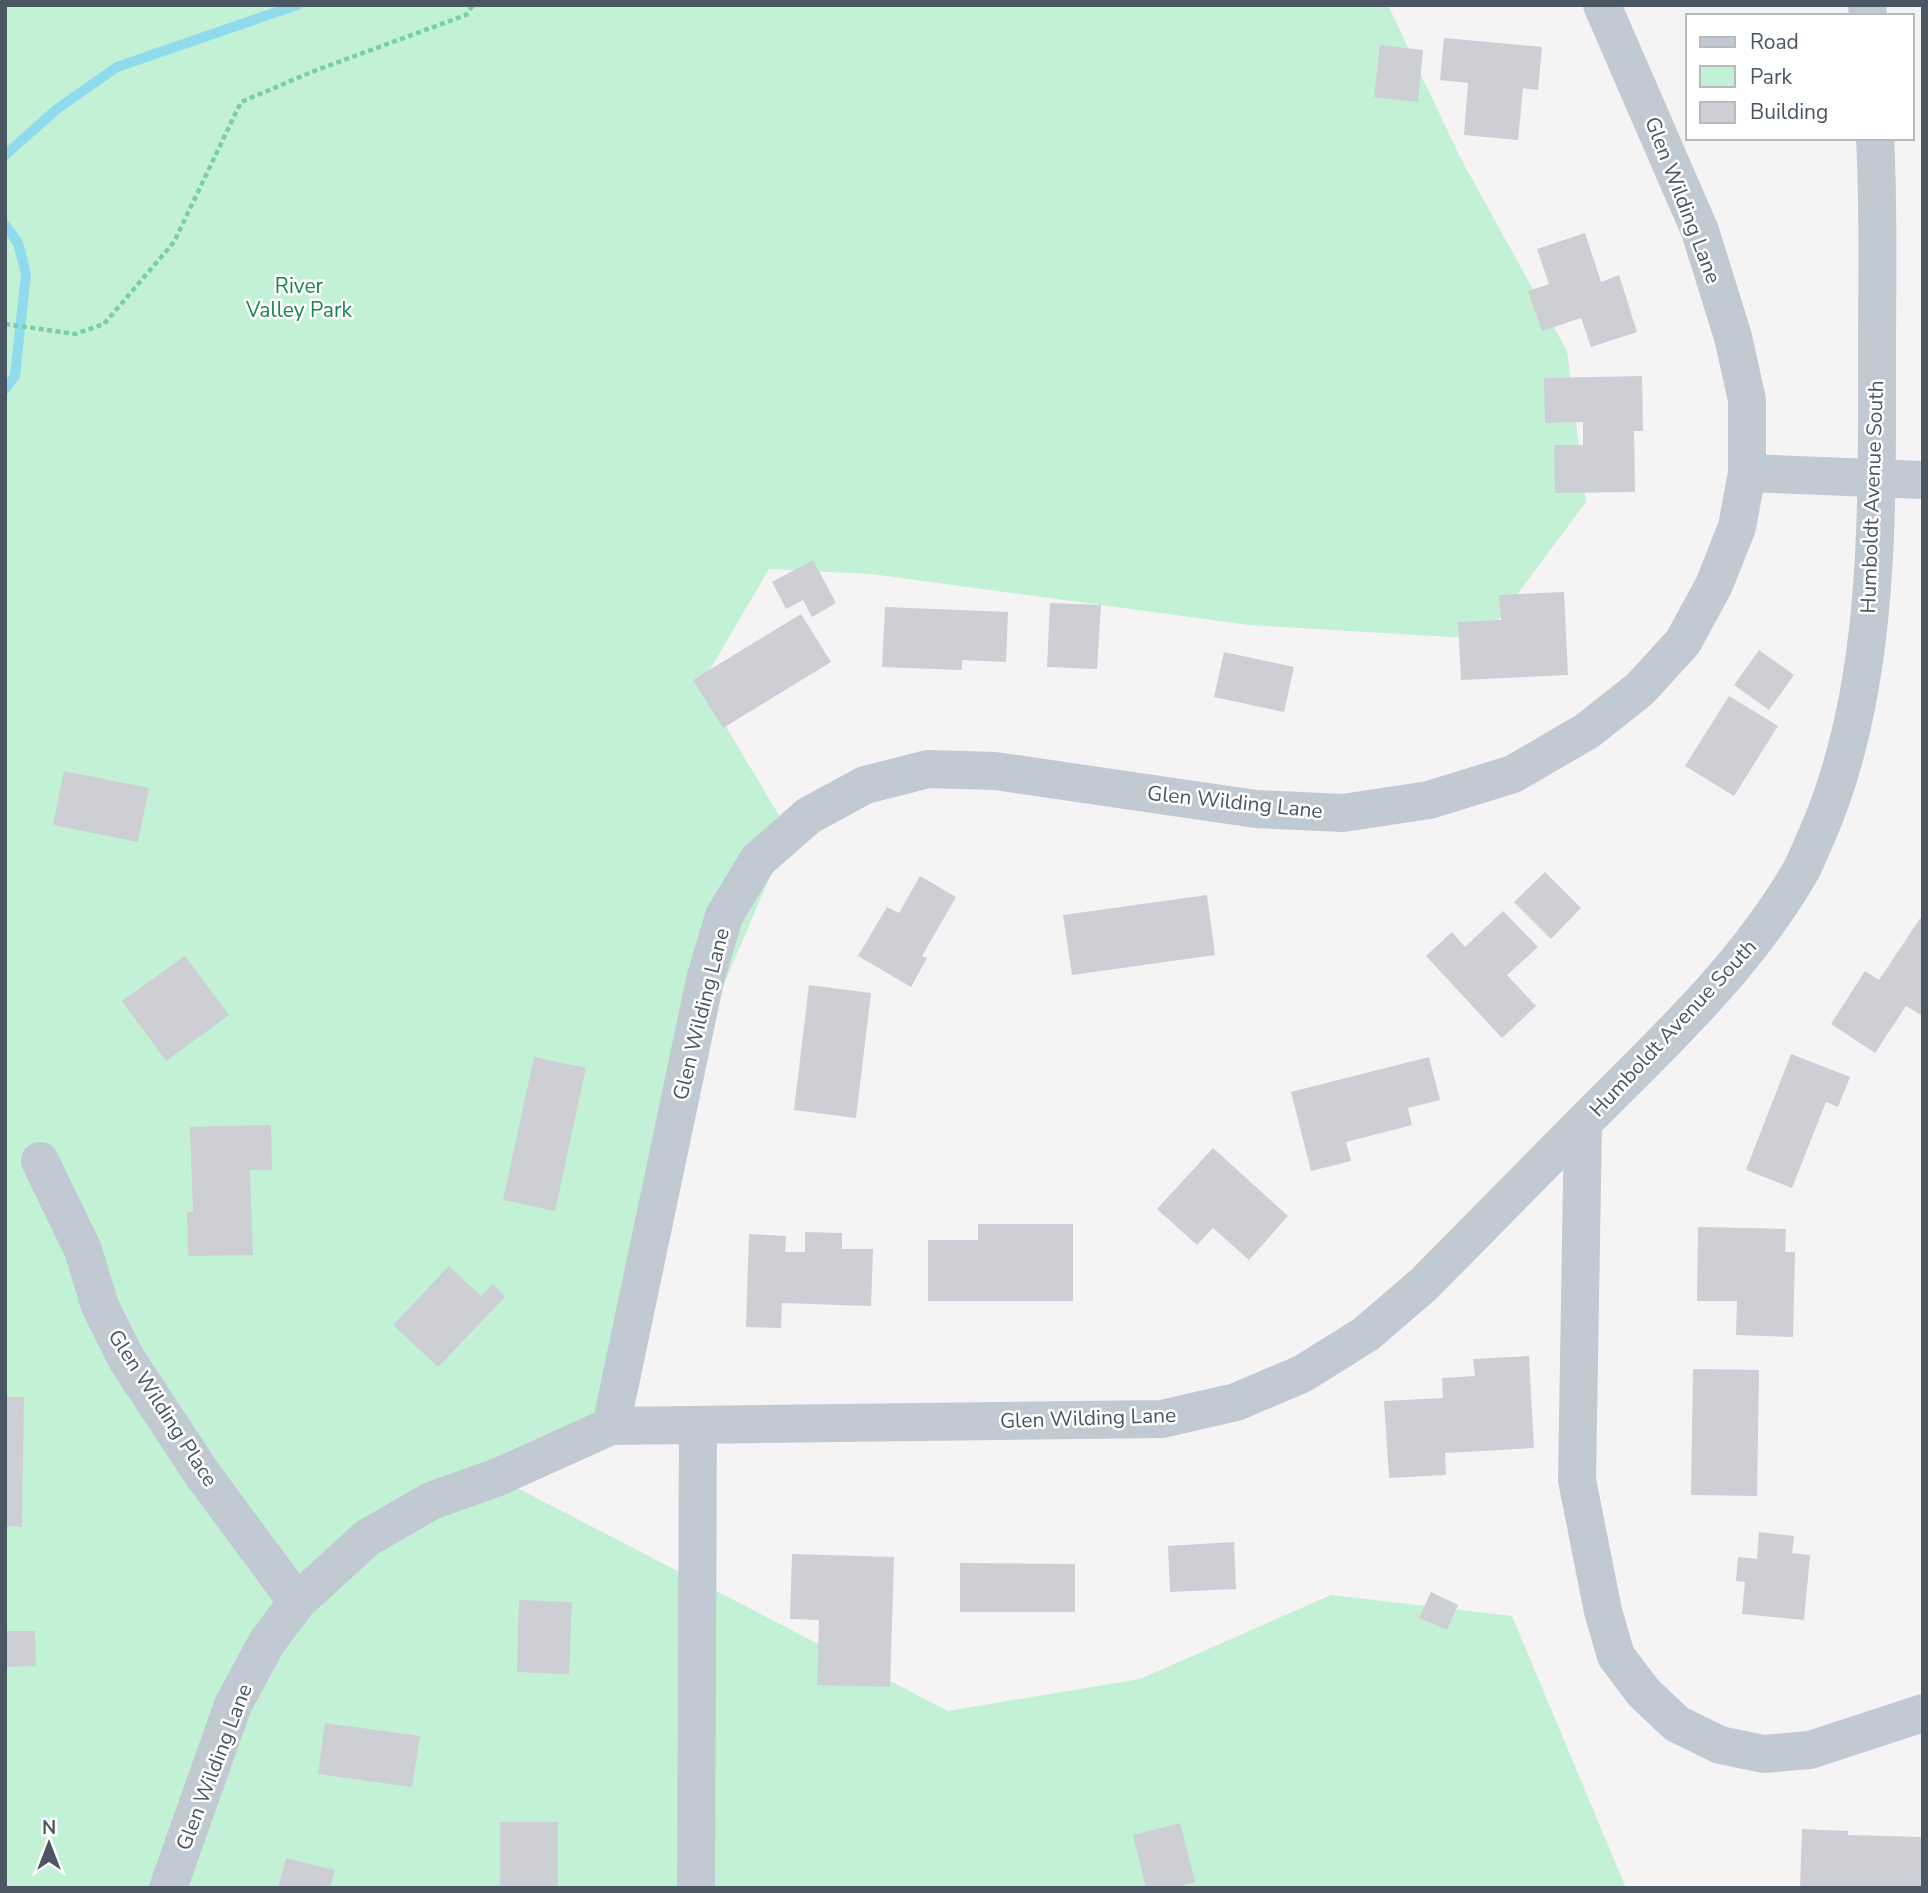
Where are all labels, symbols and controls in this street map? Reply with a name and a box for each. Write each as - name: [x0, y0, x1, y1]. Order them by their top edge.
- legend: [1686, 14, 1914, 140]
- text: Road: [1750, 28, 1799, 56]
- text: Park: [1750, 63, 1792, 91]
- text: Building: [1750, 98, 1828, 126]
- street label: Glen Wilding Lane: [1638, 113, 1728, 287]
- park label: River Valley Park: [245, 272, 352, 324]
- street label: Humboldt Avenue South: [1854, 380, 1890, 614]
- street label: Glen Wilding Lane: [1146, 779, 1324, 825]
- street label: Glen Wilding Lane: [666, 925, 736, 1103]
- street label: Humboldt Avenue South: [1583, 933, 1763, 1123]
- street label: Glen Wilding Place: [102, 1324, 224, 1492]
- street label: Glen Wilding Lane: [999, 1401, 1177, 1435]
- street label: Glen Wilding Lane: [169, 1680, 259, 1854]
- north arrow: [14, 1809, 84, 1879]
- text: N: [42, 1815, 56, 1841]

